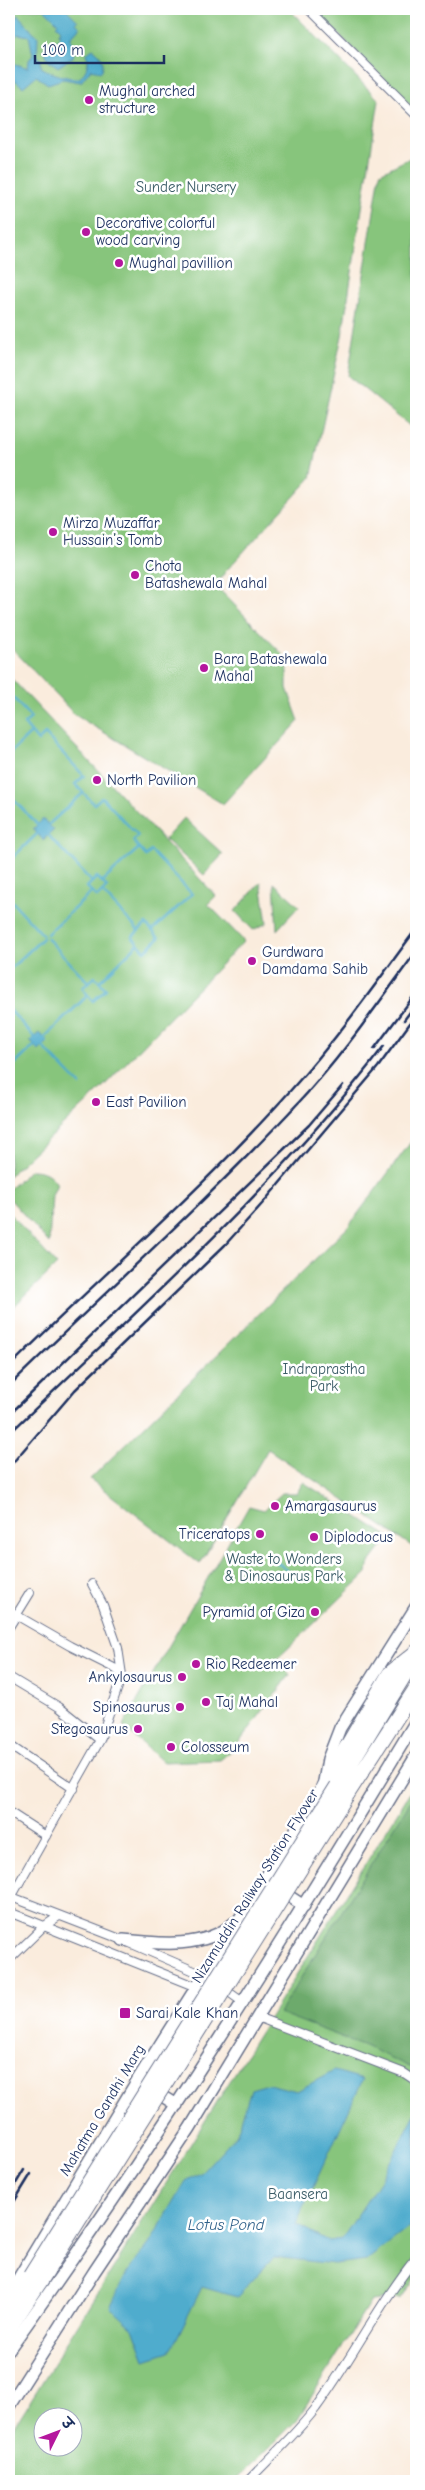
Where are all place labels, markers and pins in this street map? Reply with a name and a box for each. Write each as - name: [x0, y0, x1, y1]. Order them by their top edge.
- place label: Mughal arched structure: [99, 82, 195, 117]
- marker: Mughal arched structure: [83, 94, 95, 106]
- place label: Decorative colorful wood carving: [96, 214, 215, 249]
- marker: Decorative colorful wood carving: [80, 226, 92, 238]
- place label: Mughal pavillion: [129, 254, 233, 272]
- marker: Mughal pavillion: [113, 257, 125, 269]
- place label: Mirza Muzaffar Hussain’s Tomb: [63, 514, 162, 549]
- marker: Mirza Muzaffar Hussain’s Tomb: [47, 526, 59, 538]
- place label: Chota Batashewala Mahal: [145, 557, 267, 592]
- marker: Chota Batashewala Mahal: [129, 569, 141, 581]
- place label: Bara Batashewala Mahal: [214, 650, 327, 685]
- marker: Bara Batashewala Mahal: [198, 662, 210, 674]
- place label: North Pavilion: [107, 771, 196, 789]
- marker: North Pavilion: [91, 774, 103, 786]
- place label: Gurdwara Damdama Sahib: [262, 943, 368, 978]
- marker: Gurdwara Damdama Sahib: [246, 955, 258, 967]
- place label: East Pavilion: [106, 1093, 186, 1111]
- marker: East Pavilion: [90, 1096, 102, 1108]
- place label: Amargasaurus: [285, 1497, 377, 1515]
- marker: Amargasaurus: [269, 1500, 281, 1512]
- place label: Triceratops: [179, 1525, 250, 1543]
- marker: Triceratops: [254, 1528, 266, 1540]
- place label: Diplodocus: [324, 1528, 393, 1546]
- marker: Diplodocus: [308, 1531, 320, 1543]
- place label: Pyramid of Giza: [203, 1603, 305, 1621]
- marker: Pyramid of Giza: [309, 1606, 321, 1618]
- place label: Rio Redeemer: [206, 1655, 296, 1673]
- marker: Rio Redeemer: [190, 1658, 202, 1670]
- place label: Ankylosaurus: [88, 1668, 172, 1686]
- marker: Ankylosaurus: [176, 1671, 188, 1683]
- place label: Taj Mahal: [216, 1693, 278, 1711]
- marker: Taj Mahal: [200, 1696, 212, 1708]
- place label: Spinosaurus: [93, 1698, 170, 1716]
- marker: Spinosaurus: [174, 1701, 186, 1713]
- place label: Stegosaurus: [51, 1720, 128, 1738]
- marker: Stegosaurus: [132, 1723, 144, 1735]
- place label: Colosseum: [181, 1738, 249, 1756]
- marker: Colosseum: [165, 1741, 177, 1753]
- place label: Sarai Kale Khan: [136, 2004, 238, 2022]
- marker: Sarai Kale Khan: [118, 2006, 132, 2020]

